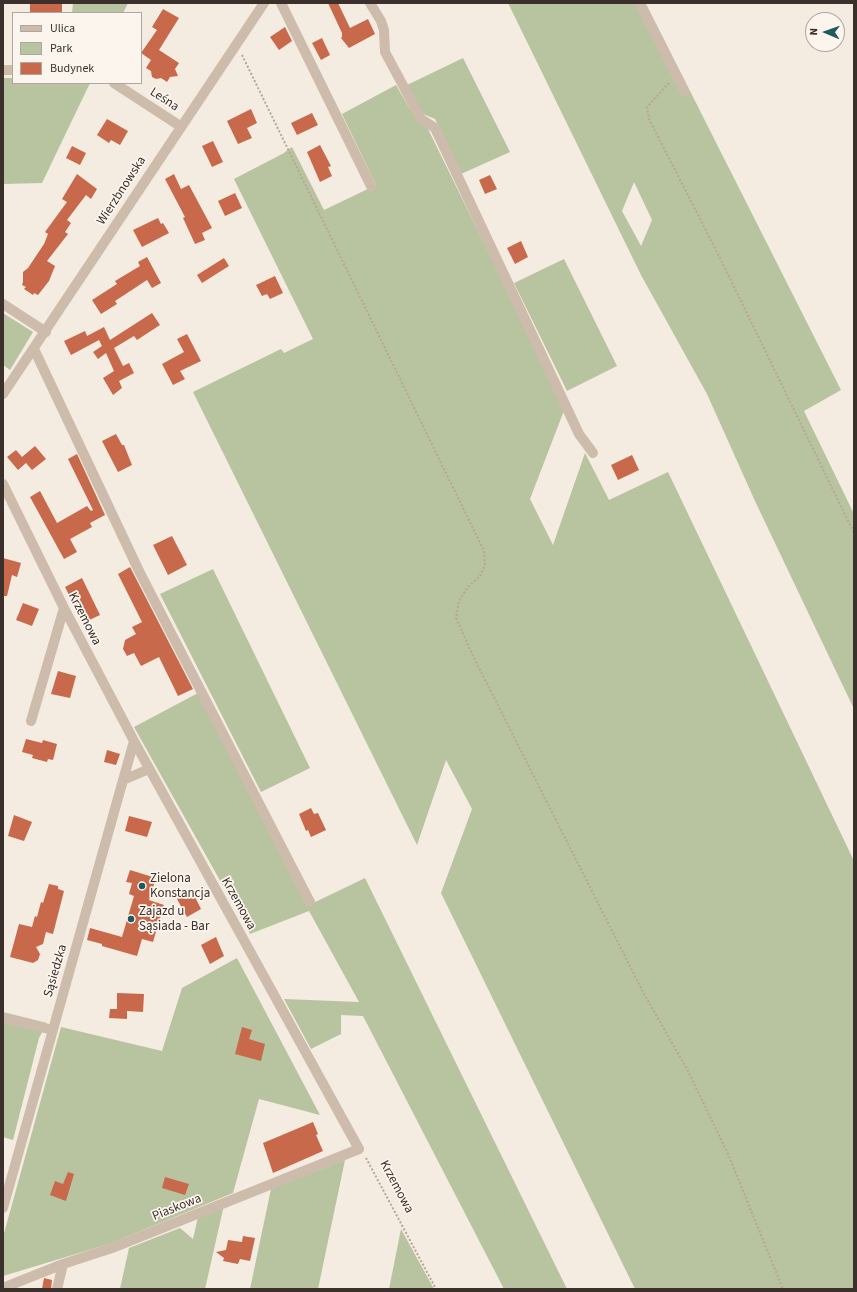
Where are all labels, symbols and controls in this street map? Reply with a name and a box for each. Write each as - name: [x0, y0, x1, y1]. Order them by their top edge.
- legend: [12, 12, 142, 84]
- north arrow: [805, 12, 845, 52]
- text: Ulica: [50, 20, 75, 37]
- text: N: [806, 28, 821, 36]
- text: Park: [50, 40, 72, 57]
- text: Budynek: [50, 60, 94, 77]
- street label: Leśna: [146, 85, 182, 115]
- street label: Wierzbnowska: [94, 154, 150, 228]
- street label: Krzemowa: [64, 590, 104, 648]
- place label: Zielona Konstancja: [150, 871, 210, 902]
- street label: Krzemowa: [217, 875, 259, 933]
- marker: Zielona Konstancja: [137, 881, 147, 891]
- place label: Zajazd u Sąsiada - Bar: [139, 904, 209, 935]
- marker: Zajazd u Sąsiada - Bar: [126, 914, 136, 924]
- street label: Sąsiedzka: [41, 943, 71, 999]
- street label: Krzemowa: [376, 1158, 416, 1216]
- street label: Piaskowa: [150, 1191, 204, 1225]

